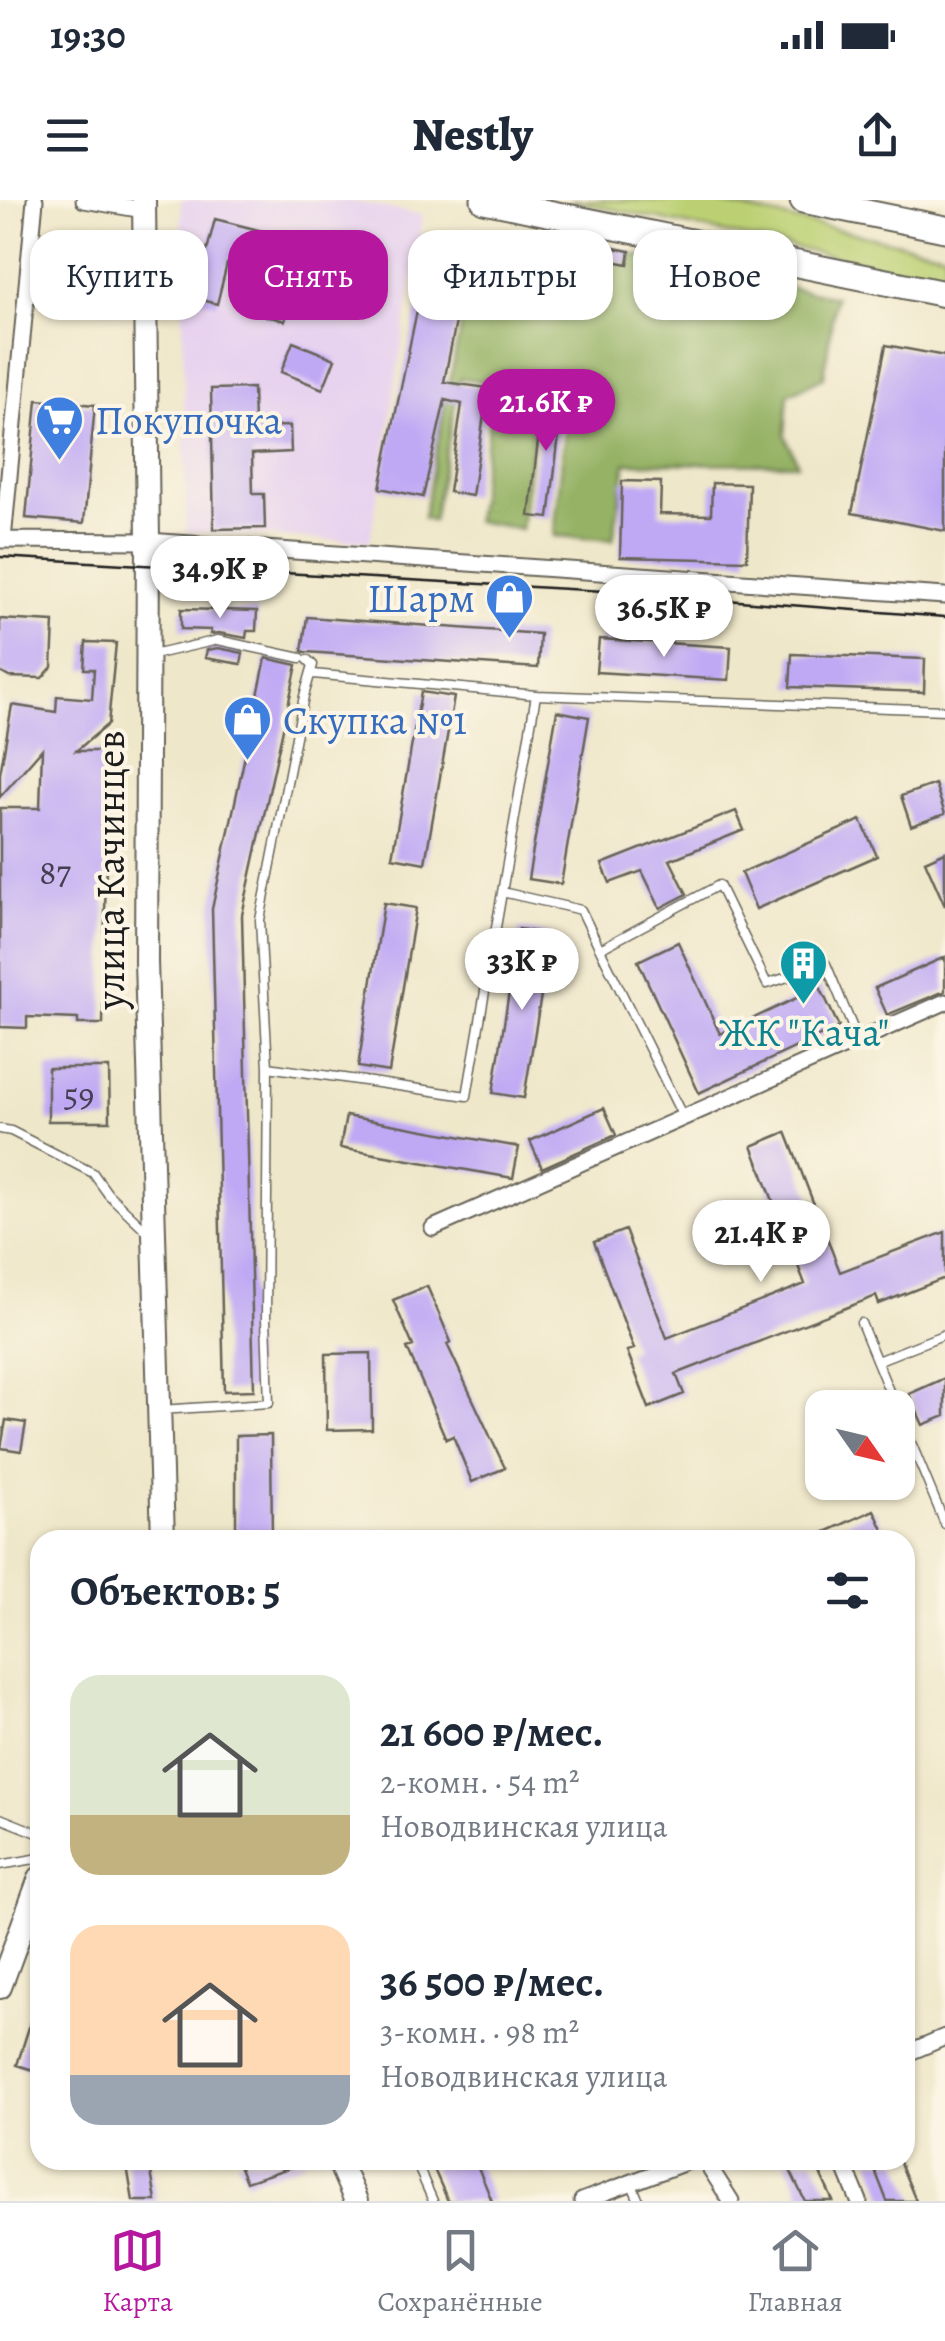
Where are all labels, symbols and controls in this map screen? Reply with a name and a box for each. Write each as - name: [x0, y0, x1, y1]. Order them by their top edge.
- text: 19:30: [50, 9, 126, 61]
- text: Nestly: [412, 104, 533, 166]
- icon: menu: [40, 108, 95, 163]
- icon: share: [850, 108, 905, 163]
- chip: Купить: [30, 230, 208, 320]
- chip: Снять: [228, 230, 388, 320]
- chip: Фильтры: [408, 230, 613, 320]
- chip: Новое: [633, 230, 797, 320]
- pin: 21.6K ₽: [454, 369, 638, 454]
- text: 21.6K ₽: [499, 379, 593, 423]
- place label: Покупочка: [95, 393, 283, 448]
- supermarket icon: Покупочка: [34, 394, 86, 462]
- pin: 34.9K ₽: [128, 536, 312, 621]
- text: 34.9K ₽: [172, 546, 268, 590]
- place label: Шарм: [367, 571, 475, 626]
- shop icon: Шарм: [484, 572, 536, 640]
- pin: 36.5K ₽: [572, 575, 756, 660]
- text: 36.5K ₽: [617, 585, 711, 629]
- place label: Скупка №1: [283, 693, 467, 748]
- shop icon: Скупка №1: [222, 694, 274, 762]
- street label: улица Качинцев: [83, 731, 138, 1010]
- house number: 87: [39, 848, 71, 896]
- pin: 33K ₽: [452, 928, 592, 1013]
- text: 33K ₽: [487, 938, 557, 982]
- building icon: ЖК "Кача": [778, 938, 830, 1006]
- place label: ЖК "Кача": [719, 1005, 889, 1060]
- house number: 59: [64, 1070, 94, 1118]
- pin: 21.4K ₽: [669, 1200, 853, 1285]
- text: 21.4K ₽: [714, 1210, 808, 1254]
- north arrow: [805, 1390, 915, 1500]
- map controls: [805, 1390, 915, 1500]
- text: Объектов: 5: [70, 1562, 281, 1619]
- icon: filters: [820, 1563, 875, 1618]
- text: 21 600 ₽/мес.: [380, 1703, 604, 1760]
- icon: home: [150, 1715, 270, 1835]
- text: 2-комн. · 54 m²: [380, 1760, 579, 1804]
- text: Новодвинская улица: [380, 1804, 667, 1848]
- text: 36 500 ₽/мес.: [380, 1953, 604, 2010]
- icon: home: [150, 1965, 270, 2085]
- text: 3-комн. · 98 m²: [380, 2010, 579, 2054]
- text: Новодвинская улица: [380, 2054, 667, 2098]
- tab: Карта: [102, 2223, 173, 2321]
- tab: Сохранённые: [378, 2223, 543, 2321]
- tab: Главная: [747, 2223, 843, 2321]

